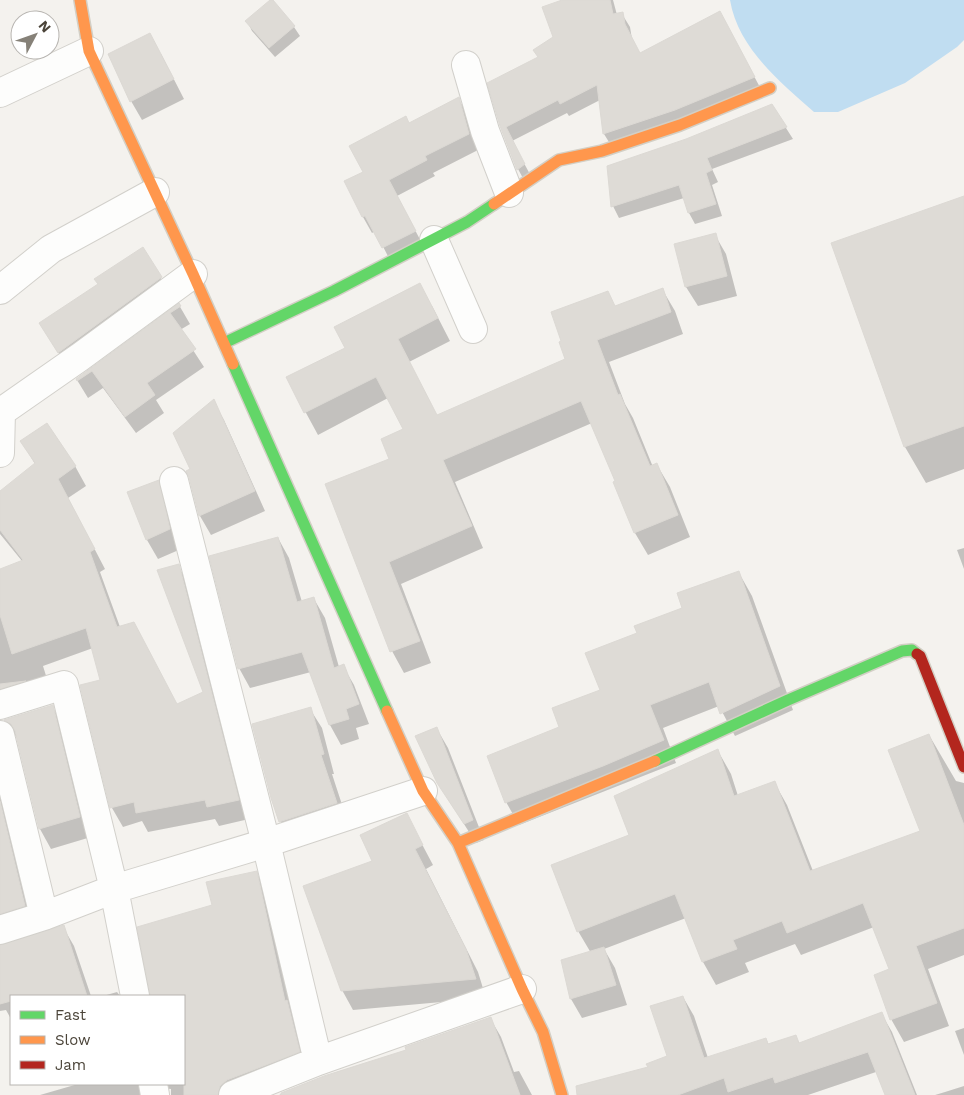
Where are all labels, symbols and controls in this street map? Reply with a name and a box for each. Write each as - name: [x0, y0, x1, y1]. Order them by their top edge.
- north arrow: [10, 10, 60, 60]
- text: N: [35, 17, 54, 36]
- legend: [10, 995, 185, 1085]
- text: Fast: [55, 1006, 87, 1024]
- text: Slow: [55, 1031, 91, 1049]
- text: Jam: [55, 1056, 86, 1074]

